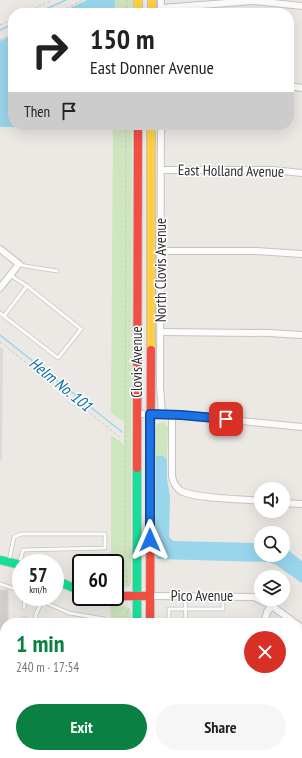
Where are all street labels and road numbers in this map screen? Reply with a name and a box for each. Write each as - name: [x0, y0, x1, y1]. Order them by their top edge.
- street label: East Holland Avenue: [178, 160, 284, 181]
- street label: North Clovis Avenue: [151, 218, 170, 322]
- street label: Clovis Avenue: [127, 326, 146, 398]
- street label: Pico Avenue: [171, 586, 233, 605]

